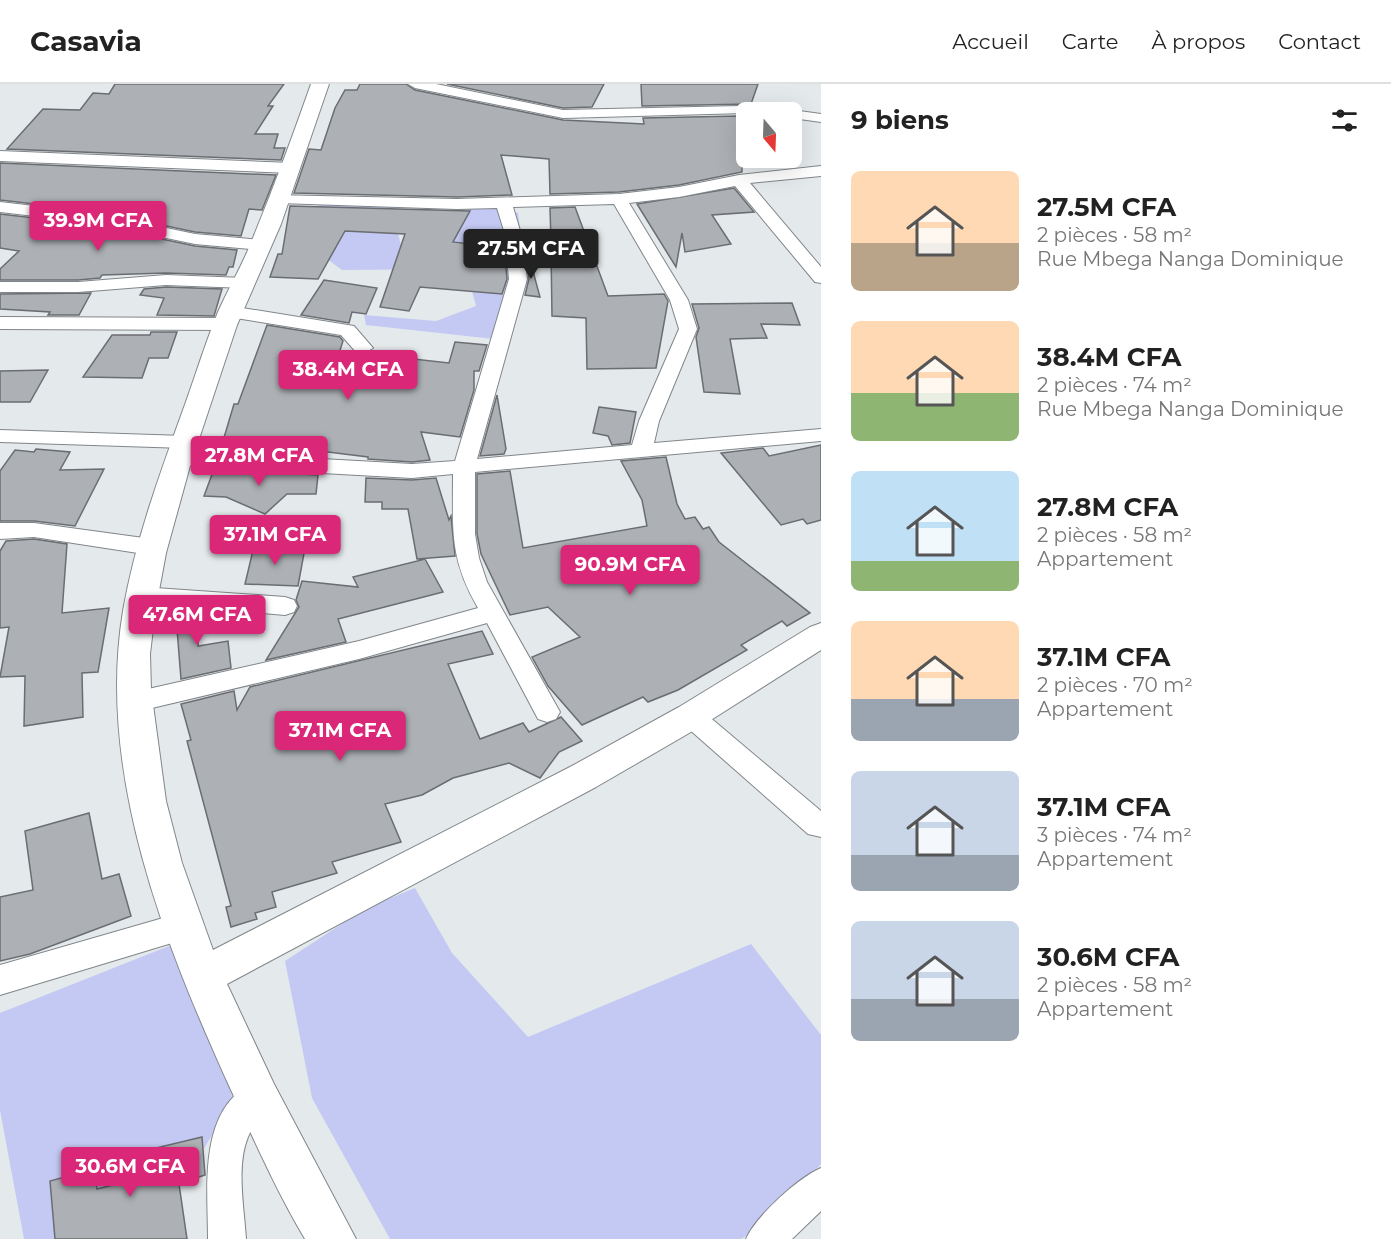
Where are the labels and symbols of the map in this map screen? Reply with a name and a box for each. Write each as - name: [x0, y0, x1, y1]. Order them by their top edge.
- north arrow: [736, 102, 802, 168]
- pin: 39.9M CFA: [29, 201, 167, 252]
- pin: 27.5M CFA: [462, 229, 600, 280]
- pin: 38.4M CFA: [279, 350, 417, 401]
- pin: 27.8M CFA: [190, 436, 328, 487]
- pin: 37.1M CFA: [206, 515, 344, 566]
- pin: 90.9M CFA: [561, 545, 699, 596]
- pin: 47.6M CFA: [128, 595, 266, 646]
- pin: 37.1M CFA: [271, 711, 409, 762]
- pin: 30.6M CFA: [61, 1147, 199, 1198]

